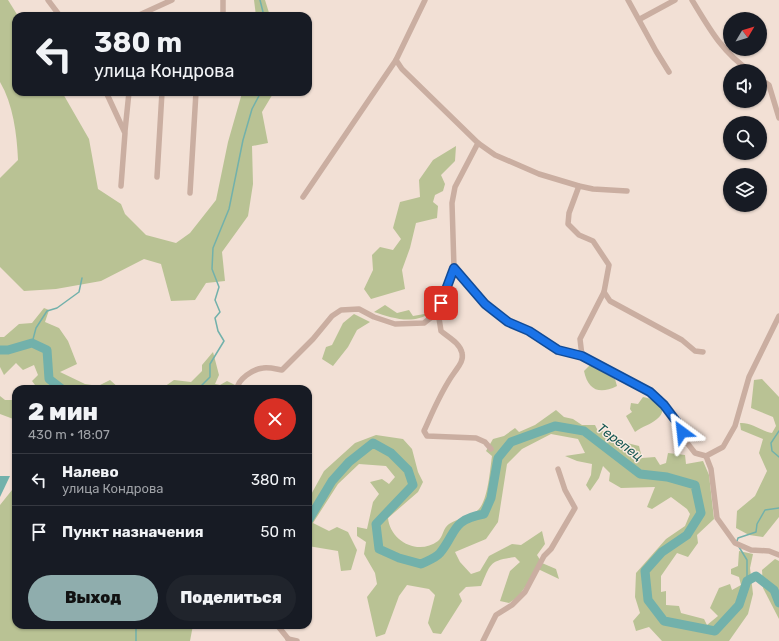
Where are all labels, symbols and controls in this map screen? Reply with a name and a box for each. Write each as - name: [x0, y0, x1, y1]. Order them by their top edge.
- north arrow: [723, 12, 767, 56]
- map controls: [723, 12, 767, 212]
- text: 380 m: [94, 26, 182, 59]
- icon: left: [28, 28, 80, 80]
- text: улица Кондрова: [94, 60, 234, 82]
- button: sound: [723, 64, 767, 108]
- button: search: [723, 116, 767, 160]
- button: layers: [723, 168, 767, 212]
- pin: [424, 286, 458, 320]
- icon: arrive: [430, 292, 452, 314]
- text: 2 мин: [28, 398, 98, 426]
- button: close: [254, 398, 296, 440]
- position arrow: [661, 411, 703, 453]
- water label: Терепец: [594, 420, 646, 464]
- text: 430 m · 18:07: [28, 427, 110, 442]
- text: Налево: [62, 463, 119, 481]
- icon: left: [28, 469, 50, 491]
- text: 380 m: [251, 471, 296, 489]
- text: улица Кондрова: [62, 481, 163, 496]
- icon: arrive: [28, 521, 50, 543]
- text: Пункт назначения: [62, 523, 204, 541]
- text: 50 m: [261, 523, 296, 541]
- button: Выход: [28, 575, 158, 621]
- button: Поделиться: [166, 575, 296, 621]

